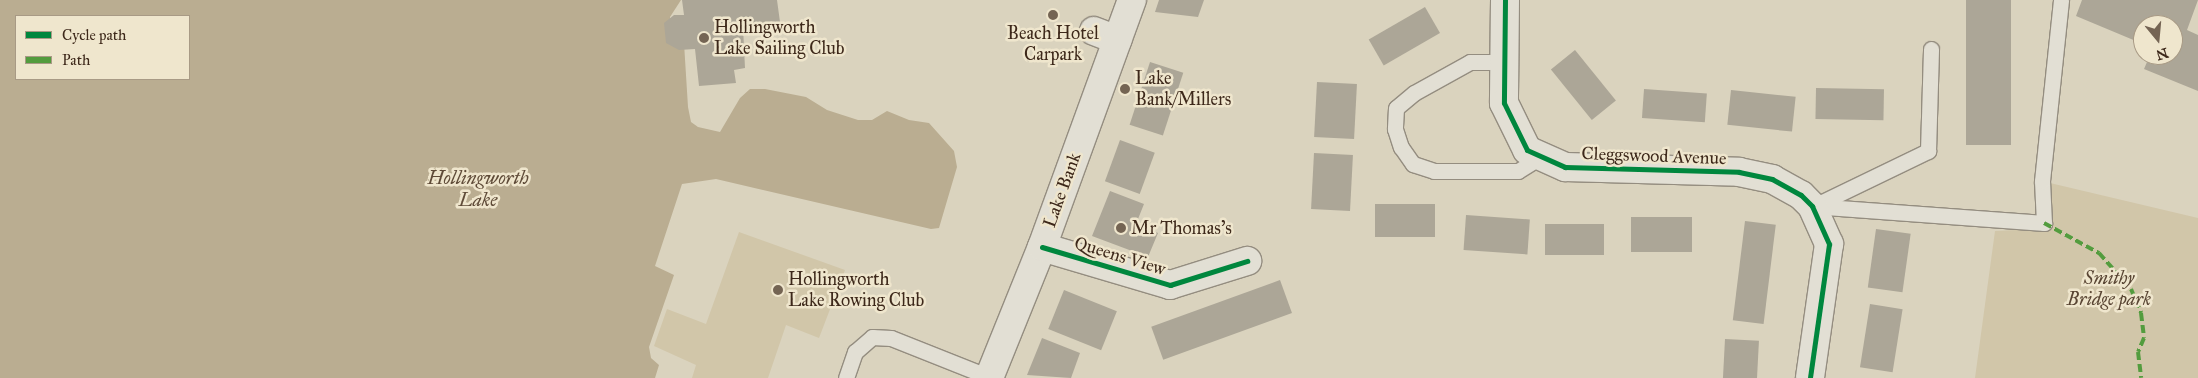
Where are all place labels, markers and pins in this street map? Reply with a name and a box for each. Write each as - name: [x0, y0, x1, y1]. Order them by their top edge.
- marker: Beach Hotel Carpark: [1047, 9, 1059, 21]
- place label: Hollingworth Lake Sailing Club: [714, 17, 845, 59]
- place label: Beach Hotel Carpark: [1007, 23, 1099, 66]
- marker: Hollingworth Lake Sailing Club: [698, 32, 710, 44]
- place label: Lake Bank/Millers: [1135, 68, 1231, 110]
- marker: Lake Bank/Millers: [1119, 83, 1131, 95]
- place label: Mr Thomas's: [1131, 217, 1232, 239]
- marker: Mr Thomas's: [1115, 222, 1127, 234]
- place label: Hollingworth Lake Rowing Club: [788, 269, 924, 312]
- marker: Hollingworth Lake Rowing Club: [772, 284, 784, 296]

